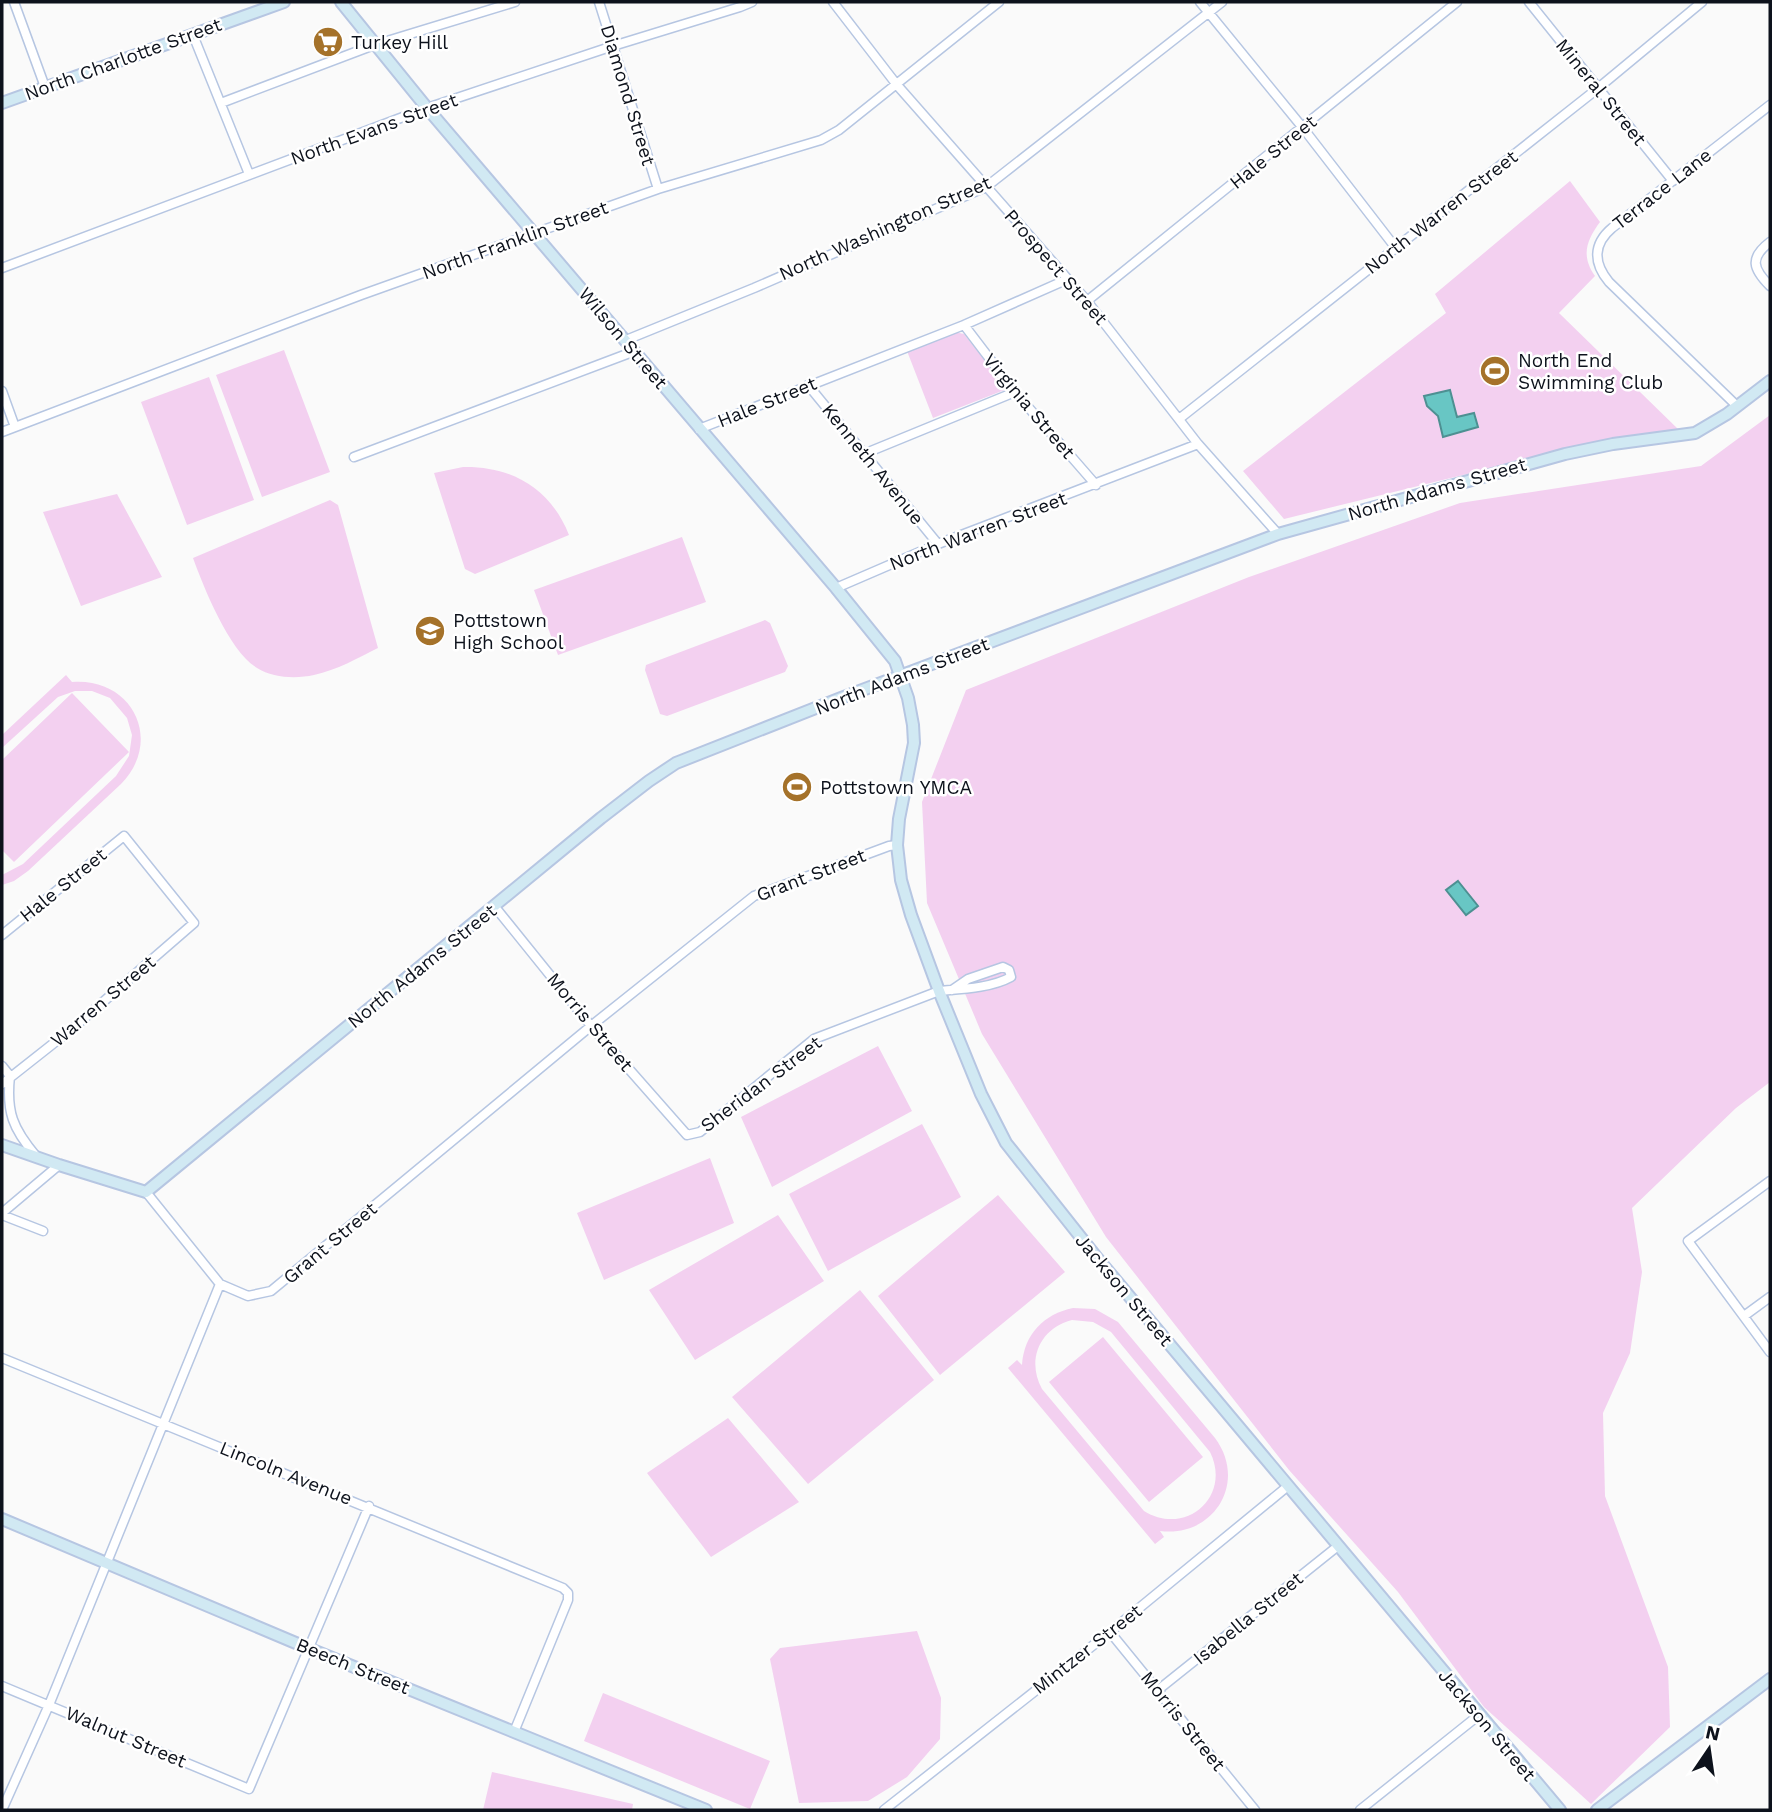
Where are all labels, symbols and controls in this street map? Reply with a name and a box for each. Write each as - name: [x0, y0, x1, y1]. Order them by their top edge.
- street label: North Charlotte Street: [21, 13, 225, 105]
- street label: Diamond Street: [596, 22, 660, 168]
- supermarket icon: Turkey Hill: [311, 25, 345, 59]
- place label: Turkey Hill: [351, 31, 448, 54]
- street label: Mineral Street: [1551, 34, 1651, 150]
- street label: North Evans Street: [287, 88, 461, 170]
- street label: Hale Street: [1225, 110, 1321, 194]
- street label: Terrace Lane: [1608, 143, 1716, 235]
- street label: North Warren Street: [1360, 145, 1522, 279]
- street label: North Washington Street: [775, 171, 995, 285]
- street label: North Franklin Street: [419, 196, 611, 284]
- street label: Prospect Street: [1000, 205, 1112, 330]
- street label: Wilson Street: [574, 282, 672, 394]
- street label: Virginia Street: [978, 349, 1080, 463]
- place label: North End Swimming Club: [1518, 349, 1663, 394]
- sports icon: North End Swimming Club: [1478, 354, 1512, 388]
- street label: Hale Street: [714, 372, 820, 432]
- street label: Kenneth Avenue: [817, 399, 929, 529]
- street label: North Adams Street: [1345, 452, 1529, 526]
- street label: North Warren Street: [886, 487, 1070, 575]
- place label: Pottstown High School: [453, 609, 564, 654]
- school or university icon: Pottstown High School: [413, 614, 447, 648]
- street label: North Adams Street: [812, 632, 992, 720]
- sports icon: Pottstown YMCA: [780, 770, 814, 804]
- place label: Pottstown YMCA: [820, 776, 972, 799]
- street label: Hale Street: [15, 843, 111, 927]
- street label: Grant Street: [753, 844, 869, 906]
- street label: North Adams Street: [343, 899, 501, 1033]
- street label: Warren Street: [46, 950, 160, 1052]
- street label: Morris Street: [542, 968, 638, 1076]
- street label: Sheridan Street: [696, 1031, 826, 1137]
- street label: Grant Street: [278, 1197, 382, 1289]
- street label: Jackson Street: [1070, 1229, 1178, 1351]
- street label: Lincoln Avenue: [216, 1436, 356, 1510]
- street label: Isabella Street: [1188, 1567, 1308, 1669]
- street label: Mintzer Street: [1028, 1599, 1146, 1699]
- street label: Beech Street: [293, 1633, 413, 1699]
- street label: Jackson Street: [1433, 1664, 1541, 1786]
- street label: Morris Street: [1136, 1666, 1230, 1776]
- street label: Walnut Street: [62, 1701, 190, 1773]
- north arrow: [1674, 1714, 1744, 1784]
- text: N: [1703, 1720, 1722, 1746]

